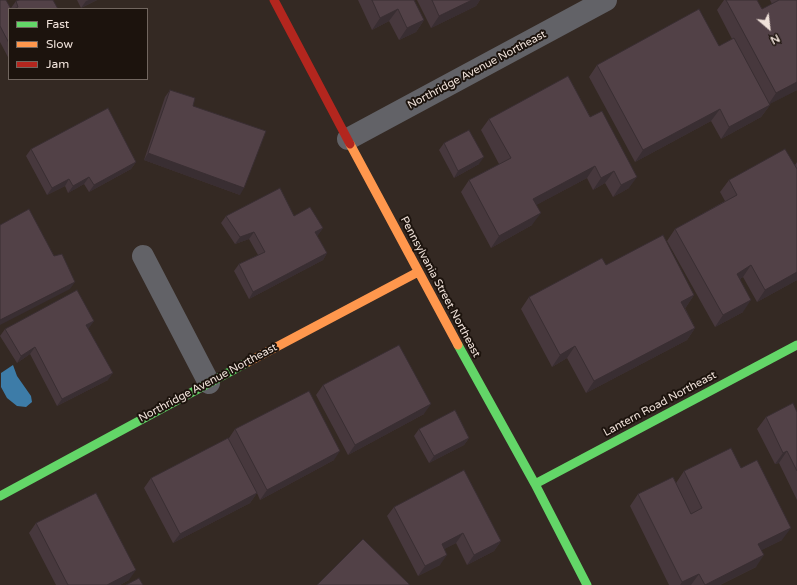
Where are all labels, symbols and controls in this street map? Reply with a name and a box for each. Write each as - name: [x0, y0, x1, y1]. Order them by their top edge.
- legend: [8, 8, 148, 80]
- north arrow: [749, 8, 789, 48]
- text: Fast: [46, 17, 69, 31]
- street label: Northridge Avenue Northeast: [405, 28, 549, 112]
- text: N: [768, 31, 782, 47]
- text: Slow: [46, 37, 73, 51]
- text: Jam: [46, 57, 69, 71]
- street label: Pennsylvania Street Northeast: [397, 214, 483, 360]
- street label: Northridge Avenue Northeast: [136, 341, 280, 425]
- street label: Lantern Road Northeast: [601, 369, 719, 439]

